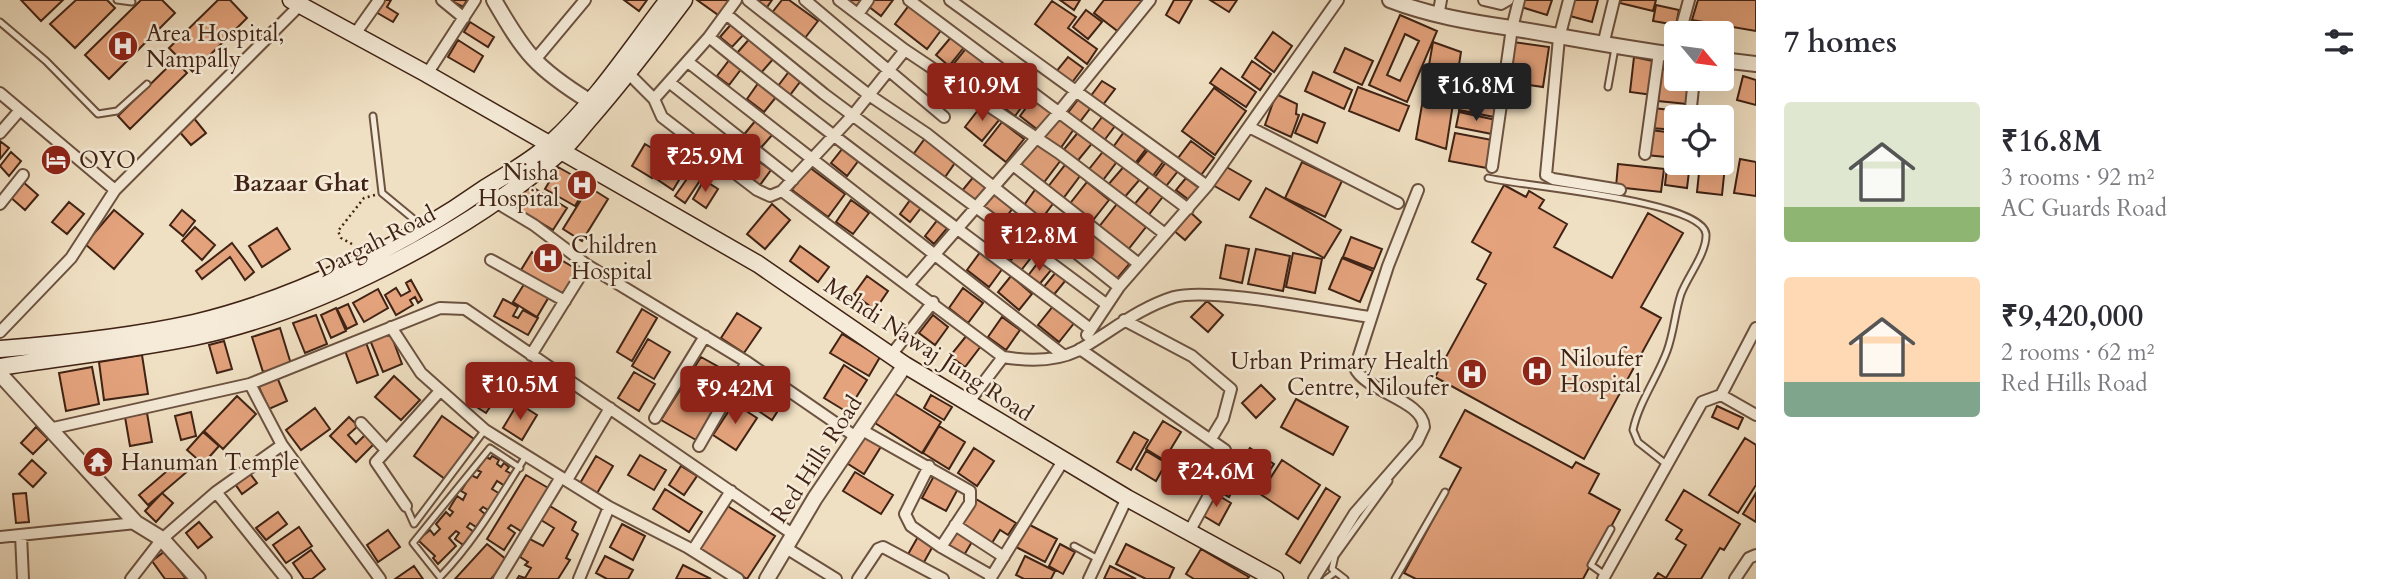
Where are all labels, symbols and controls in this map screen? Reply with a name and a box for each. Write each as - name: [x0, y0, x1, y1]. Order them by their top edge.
- place label: Area Hospital, Nampally: [146, 18, 284, 75]
- north arrow: [1664, 21, 1734, 91]
- map controls: [1664, 21, 1734, 175]
- text: 7 homes: [1784, 22, 1897, 63]
- icon: filters: [2320, 23, 2358, 61]
- hospital icon: Area Hospital, Nampally: [106, 29, 140, 63]
- pin: ₹10.9M: [925, 64, 1039, 123]
- pin: ₹16.8M: [1419, 64, 1533, 123]
- text: ₹10.9M: [943, 70, 1021, 101]
- text: ₹16.8M: [1437, 70, 1515, 101]
- button: locate: [1664, 105, 1734, 175]
- text: ₹16.8M: [2001, 121, 2102, 162]
- icon: home: [1840, 130, 1924, 214]
- pin: ₹25.9M: [648, 134, 762, 194]
- text: ₹25.9M: [666, 141, 744, 172]
- hotel icon: OYO: [39, 143, 73, 177]
- place label: OYO: [79, 145, 136, 176]
- place label: Nisha Hospital: [478, 157, 559, 214]
- text: 3 rooms · 92 m²: [2001, 162, 2154, 193]
- district label: Bazaar Ghat: [233, 167, 369, 200]
- hospital icon: Nisha Hospital: [565, 168, 599, 202]
- text: AC Guards Road: [2001, 193, 2167, 224]
- street label: Dargah Road: [312, 198, 441, 285]
- pin: ₹12.8M: [982, 214, 1096, 273]
- text: ₹12.8M: [1000, 220, 1078, 251]
- place label: Children Hospital: [571, 230, 658, 287]
- hospital icon: Children Hospital: [531, 241, 565, 275]
- street label: Mehdi Nawaj Jung Road: [818, 270, 1040, 429]
- text: ₹9,420,000: [2001, 296, 2143, 337]
- icon: home: [1840, 305, 1924, 389]
- text: 2 rooms · 62 m²: [2001, 337, 2154, 368]
- place label: Niloufer Hospital: [1560, 343, 1643, 400]
- place label: Urban Primary Health Centre, Niloufer: [1230, 346, 1450, 403]
- hospital icon: Niloufer Hospital: [1520, 354, 1554, 388]
- hospital icon: Urban Primary Health Centre, Niloufer: [1455, 357, 1489, 391]
- pin: ₹10.5M: [463, 362, 577, 422]
- pin: ₹9.42M: [678, 366, 792, 426]
- text: Red Hills Road: [2001, 368, 2148, 399]
- text: ₹10.5M: [481, 369, 559, 400]
- text: ₹9.42M: [696, 373, 774, 404]
- street label: Red Hills Road: [763, 389, 870, 529]
- temple icon: Hanuman Temple: [81, 445, 115, 479]
- place label: Hanuman Temple: [121, 447, 300, 478]
- pin: ₹24.6M: [1159, 449, 1273, 509]
- text: ₹24.6M: [1177, 456, 1255, 487]

